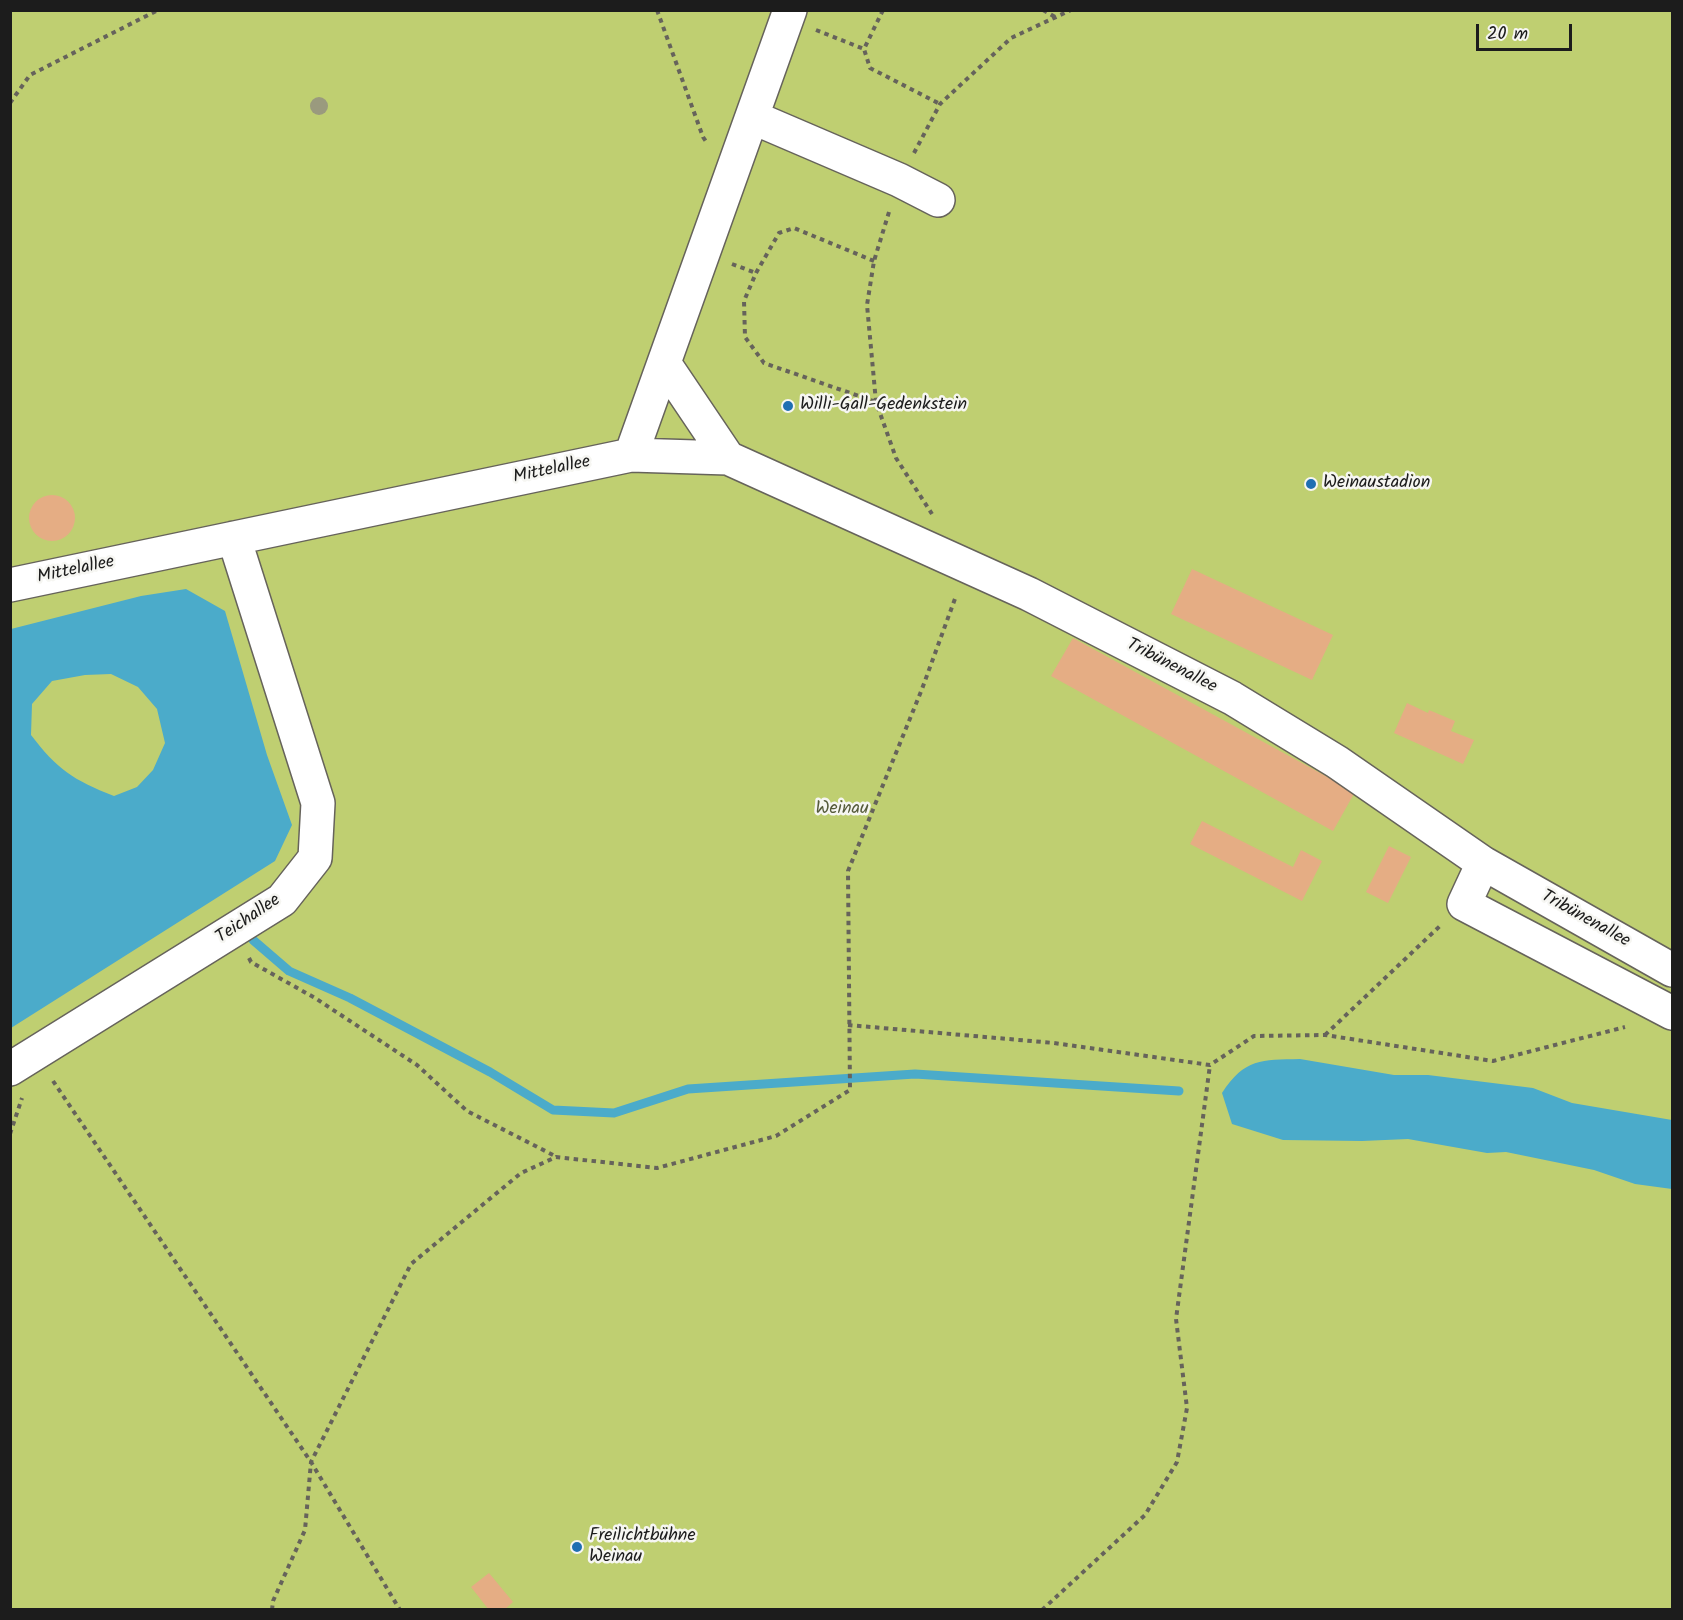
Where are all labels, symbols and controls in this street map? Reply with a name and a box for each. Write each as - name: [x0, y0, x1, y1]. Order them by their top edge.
- scale bar: [1479, 12, 1575, 50]
- text: 20 m: [1487, 20, 1528, 49]
- place label: Willi-Gall-Gedenkstein: [800, 395, 967, 417]
- marker: Willi-Gall-Gedenkstein: [781, 399, 795, 413]
- street label: Mittelallee: [511, 452, 593, 490]
- place label: Weinaustadion: [1323, 473, 1430, 495]
- marker: Weinaustadion: [1304, 477, 1318, 491]
- street label: Mittelallee: [35, 552, 117, 590]
- street label: Tribünenallee: [1122, 635, 1220, 699]
- park label: Weinau: [815, 799, 869, 821]
- street label: Tribünenallee: [1537, 887, 1633, 953]
- street label: Teichallee: [213, 891, 285, 949]
- place label: Freilichtbühne Weinau: [589, 1526, 695, 1568]
- marker: Freilichtbühne Weinau: [570, 1540, 584, 1554]

